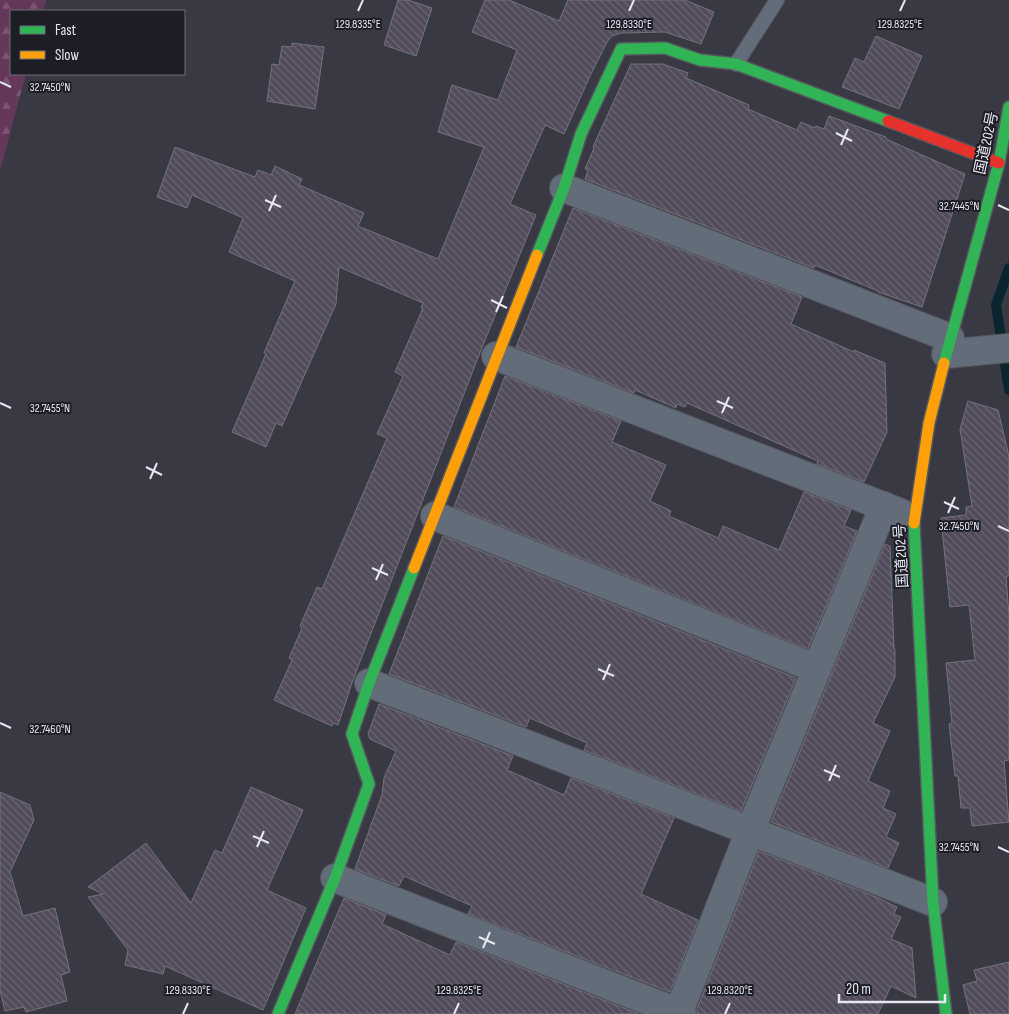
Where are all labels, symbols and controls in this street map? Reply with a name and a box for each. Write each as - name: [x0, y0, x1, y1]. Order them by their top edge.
- legend: [10, 10, 185, 75]
- text: 129.8335°E: [335, 17, 381, 32]
- text: 129.8330°E: [606, 17, 652, 32]
- text: 129.8325°E: [877, 17, 923, 32]
- text: Fast: [55, 21, 77, 40]
- text: Slow: [55, 46, 79, 65]
- text: 32.7450°N: [30, 80, 70, 95]
- street label: 国道202号: [971, 110, 1002, 176]
- text: 32.7445°N: [939, 199, 979, 214]
- text: 32.7455°N: [30, 401, 70, 416]
- text: 32.7450°N: [939, 519, 979, 534]
- street label: 国道202号: [890, 523, 913, 588]
- text: 32.7460°N: [29, 722, 71, 737]
- text: 32.7455°N: [939, 840, 979, 855]
- scale bar: [839, 972, 945, 1004]
- text: 20 m: [846, 980, 871, 999]
- text: 129.8330°E: [165, 983, 211, 998]
- text: 129.8325°E: [436, 983, 482, 998]
- text: 129.8320°E: [707, 983, 753, 998]

